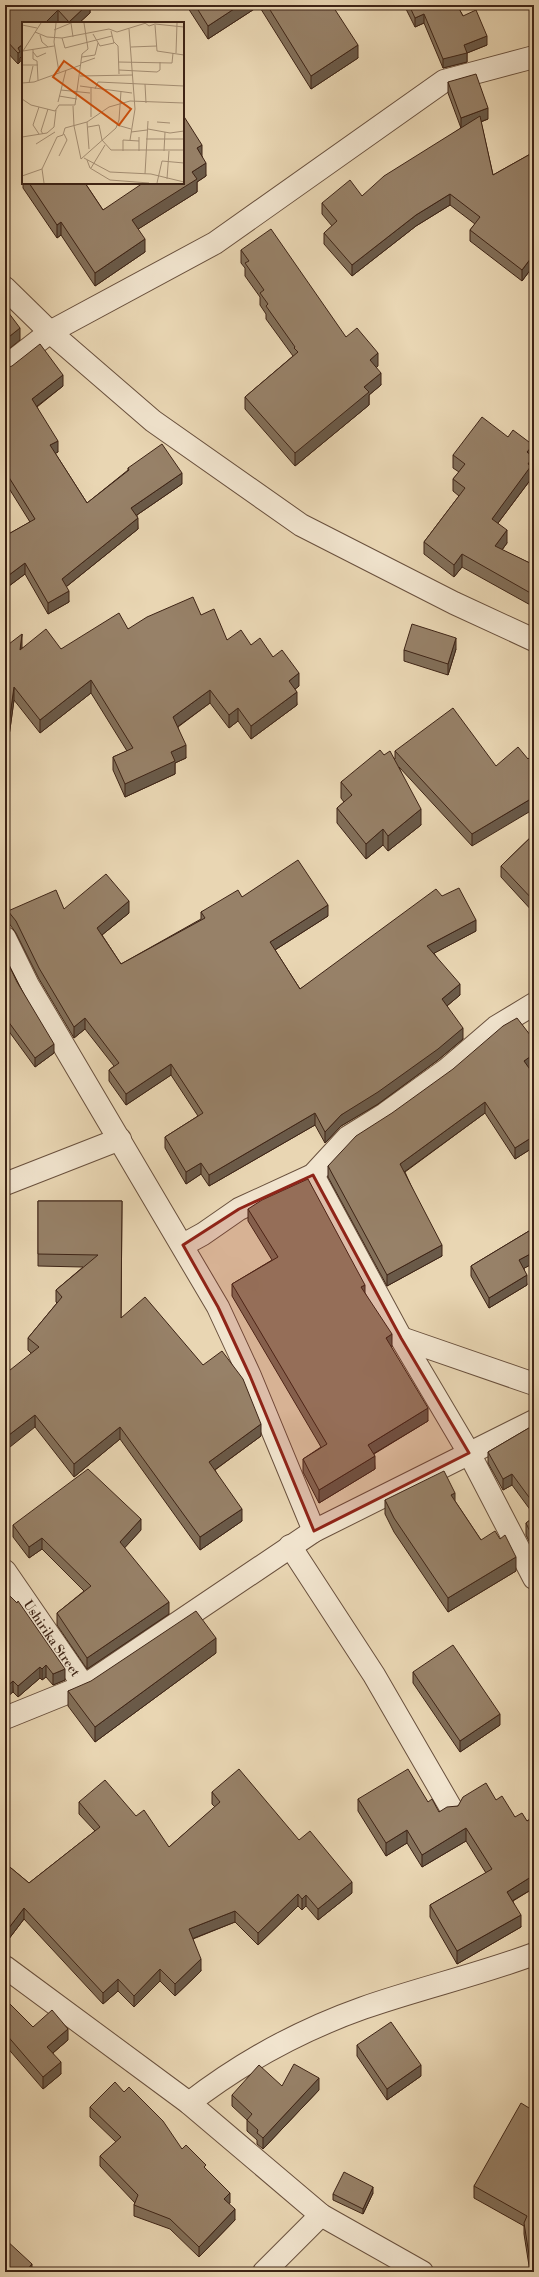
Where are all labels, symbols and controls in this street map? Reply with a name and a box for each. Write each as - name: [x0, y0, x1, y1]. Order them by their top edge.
- inset map: [22, 22, 184, 184]
- street label: Ushirika Street: [20, 1597, 84, 1680]

